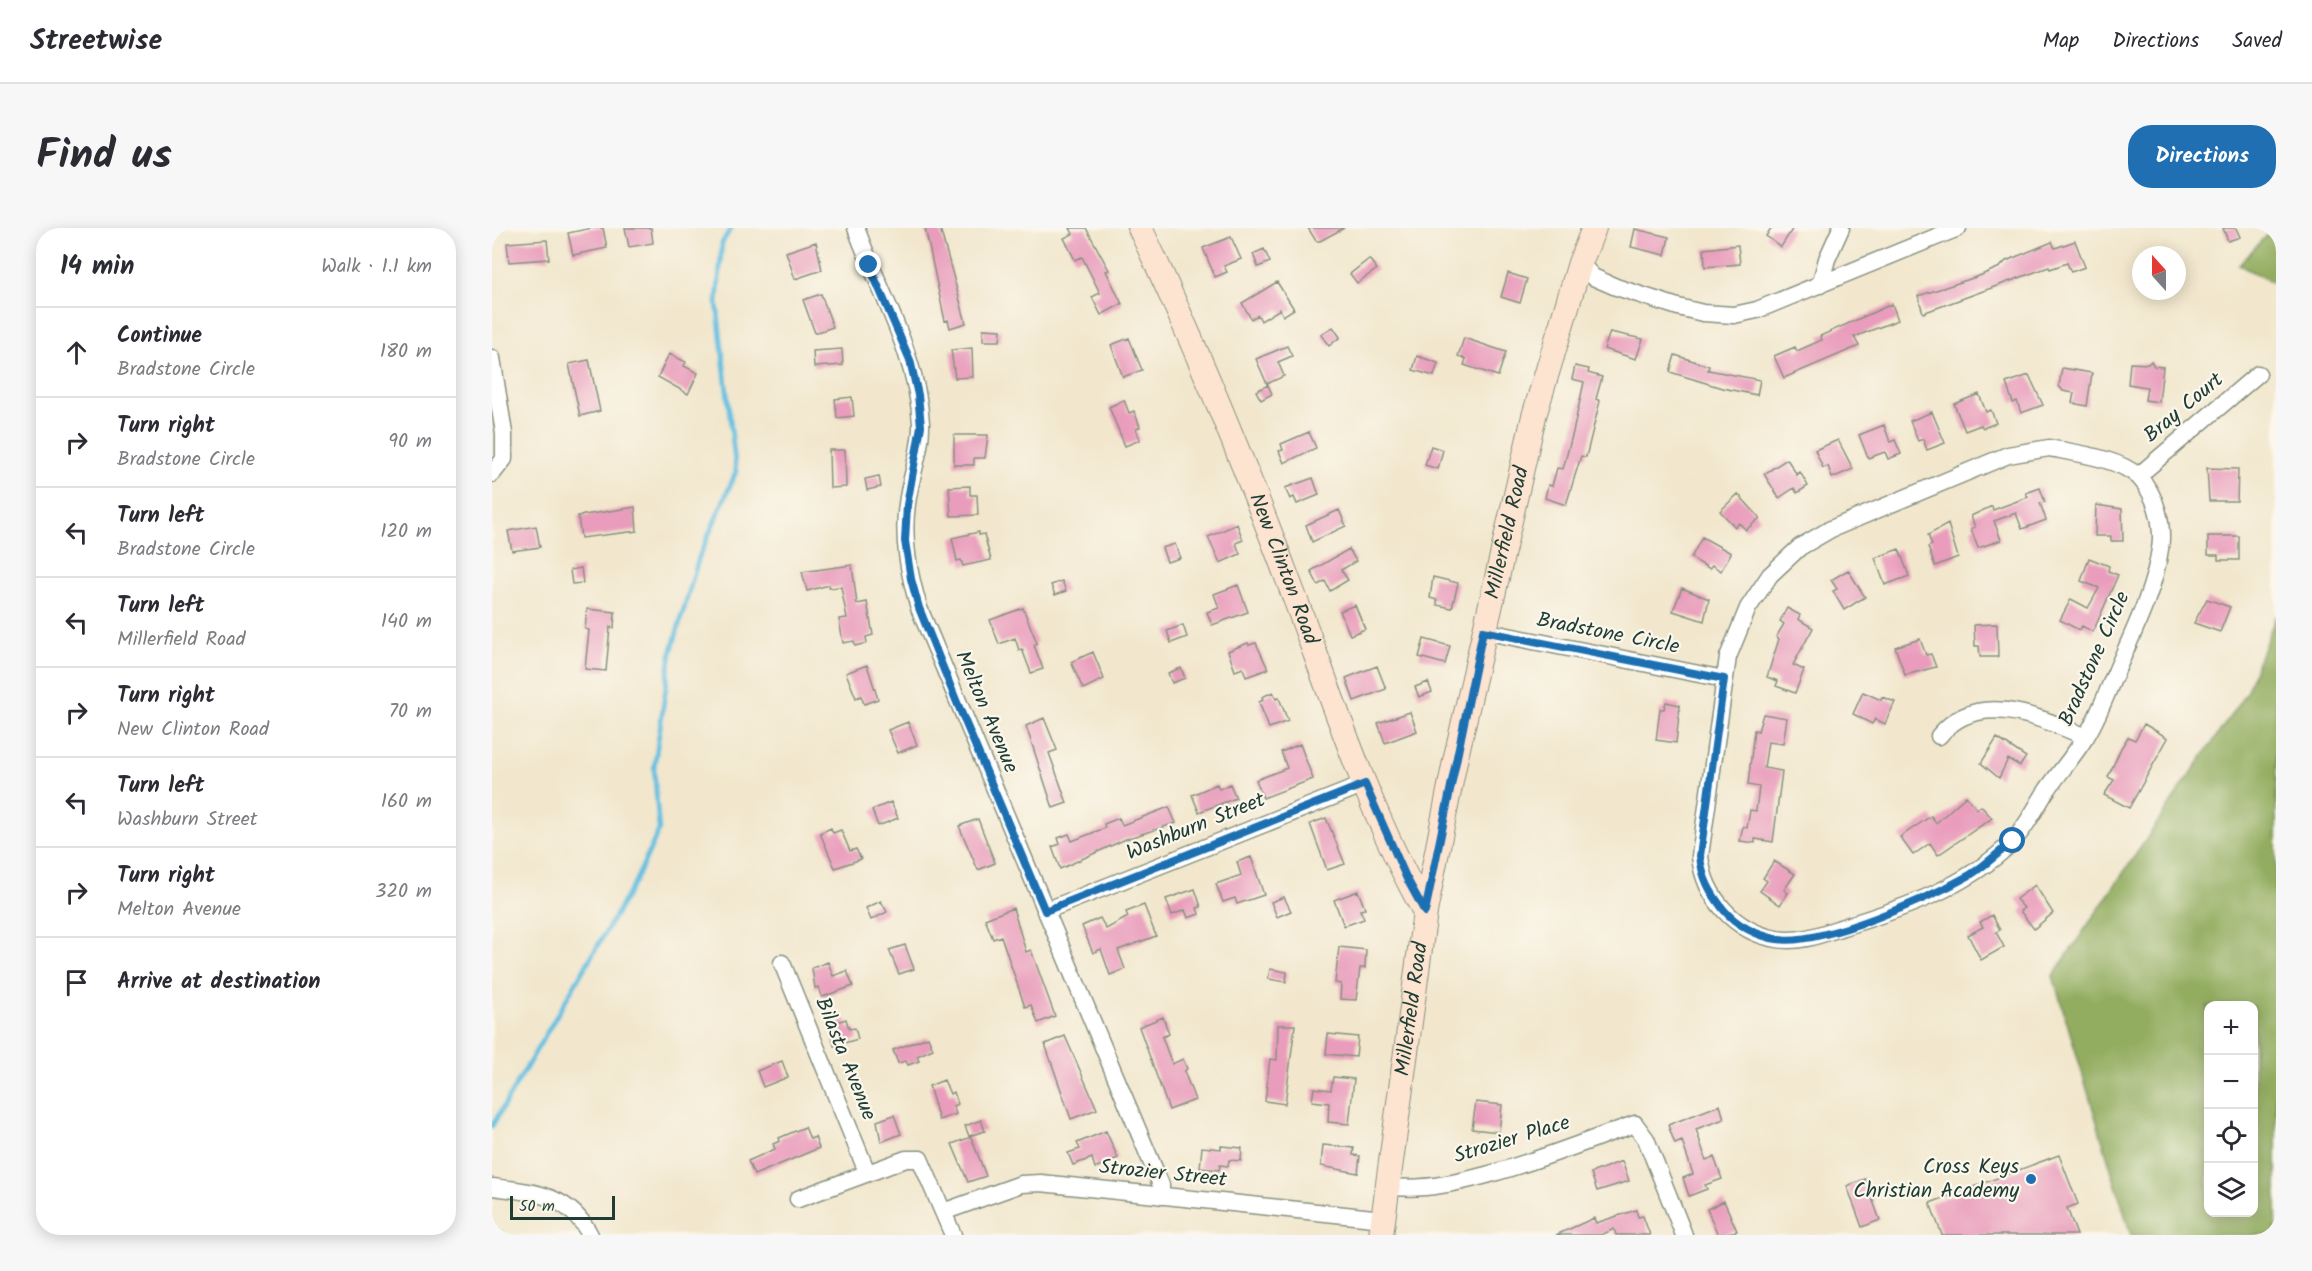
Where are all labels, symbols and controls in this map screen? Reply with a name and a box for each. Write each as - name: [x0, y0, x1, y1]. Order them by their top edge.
- text: Streetwise: [30, 19, 162, 64]
- text: Map: [2043, 25, 2079, 58]
- text: Directions: [2112, 25, 2199, 58]
- text: Saved: [2232, 25, 2282, 58]
- text: Find us: [36, 123, 172, 190]
- button: Directions: [2128, 125, 2276, 188]
- text: 14 min: [60, 246, 135, 288]
- north arrow: [2132, 246, 2186, 300]
- text: Walk · 1.1 km: [321, 251, 432, 283]
- route end: [855, 251, 881, 277]
- text: Continue: [117, 319, 202, 354]
- icon: ahead: [60, 336, 93, 369]
- text: 180 m: [380, 336, 432, 368]
- text: Bradstone Circle: [117, 354, 255, 386]
- street label: Bray Court: [2137, 364, 2232, 451]
- text: Turn right: [117, 409, 215, 444]
- icon: right: [60, 426, 93, 459]
- text: 90 m: [388, 426, 432, 458]
- text: Bradstone Circle: [117, 444, 255, 476]
- street label: Millerfield Road: [1476, 463, 1539, 602]
- street label: New Clinton Road: [1240, 488, 1327, 650]
- text: Turn left: [117, 499, 204, 534]
- icon: left: [60, 516, 93, 549]
- text: 120 m: [380, 516, 432, 548]
- text: Bradstone Circle: [117, 534, 255, 566]
- street label: Bradstone Circle: [2050, 586, 2140, 732]
- text: Turn left: [117, 589, 204, 624]
- street label: Bradstone Circle: [1534, 604, 1683, 664]
- icon: left: [60, 606, 93, 639]
- text: 140 m: [381, 606, 432, 638]
- text: Millerfield Road: [117, 624, 246, 656]
- street label: Melton Avenue: [945, 646, 1027, 779]
- text: Turn right: [117, 679, 215, 714]
- icon: right: [60, 696, 93, 729]
- text: 70 m: [389, 696, 432, 728]
- text: New Clinton Road: [117, 714, 269, 746]
- text: Turn left: [117, 769, 204, 804]
- street label: Washburn Street: [1121, 784, 1271, 870]
- icon: left: [60, 786, 93, 819]
- text: 160 m: [381, 786, 432, 818]
- text: Washburn Street: [117, 804, 257, 836]
- route start: [1999, 827, 2025, 853]
- text: Turn right: [117, 859, 215, 894]
- icon: right: [60, 876, 93, 909]
- text: 320 m: [375, 876, 432, 908]
- text: Melton Avenue: [117, 894, 241, 926]
- street label: Millerfield Road: [1386, 939, 1437, 1078]
- text: Arrive at destination: [117, 965, 320, 1000]
- icon: arrive: [60, 966, 93, 999]
- street label: Bilasta Avenue: [805, 992, 885, 1126]
- map controls: [2204, 1001, 2258, 1217]
- button: +: [2204, 1001, 2258, 1055]
- button: −: [2204, 1055, 2258, 1109]
- street label: Strozier Place: [1450, 1107, 1575, 1173]
- button: locate: [2204, 1109, 2258, 1163]
- street label: Strozier Street: [1098, 1151, 1229, 1197]
- place label: Cross Keys Christian Academy: [1853, 1151, 2019, 1208]
- button: layers: [2204, 1163, 2258, 1217]
- marker: Cross Keys Christian Academy: [2024, 1172, 2038, 1186]
- scale bar: [510, 1193, 615, 1220]
- text: 50 m: [519, 1194, 555, 1219]

